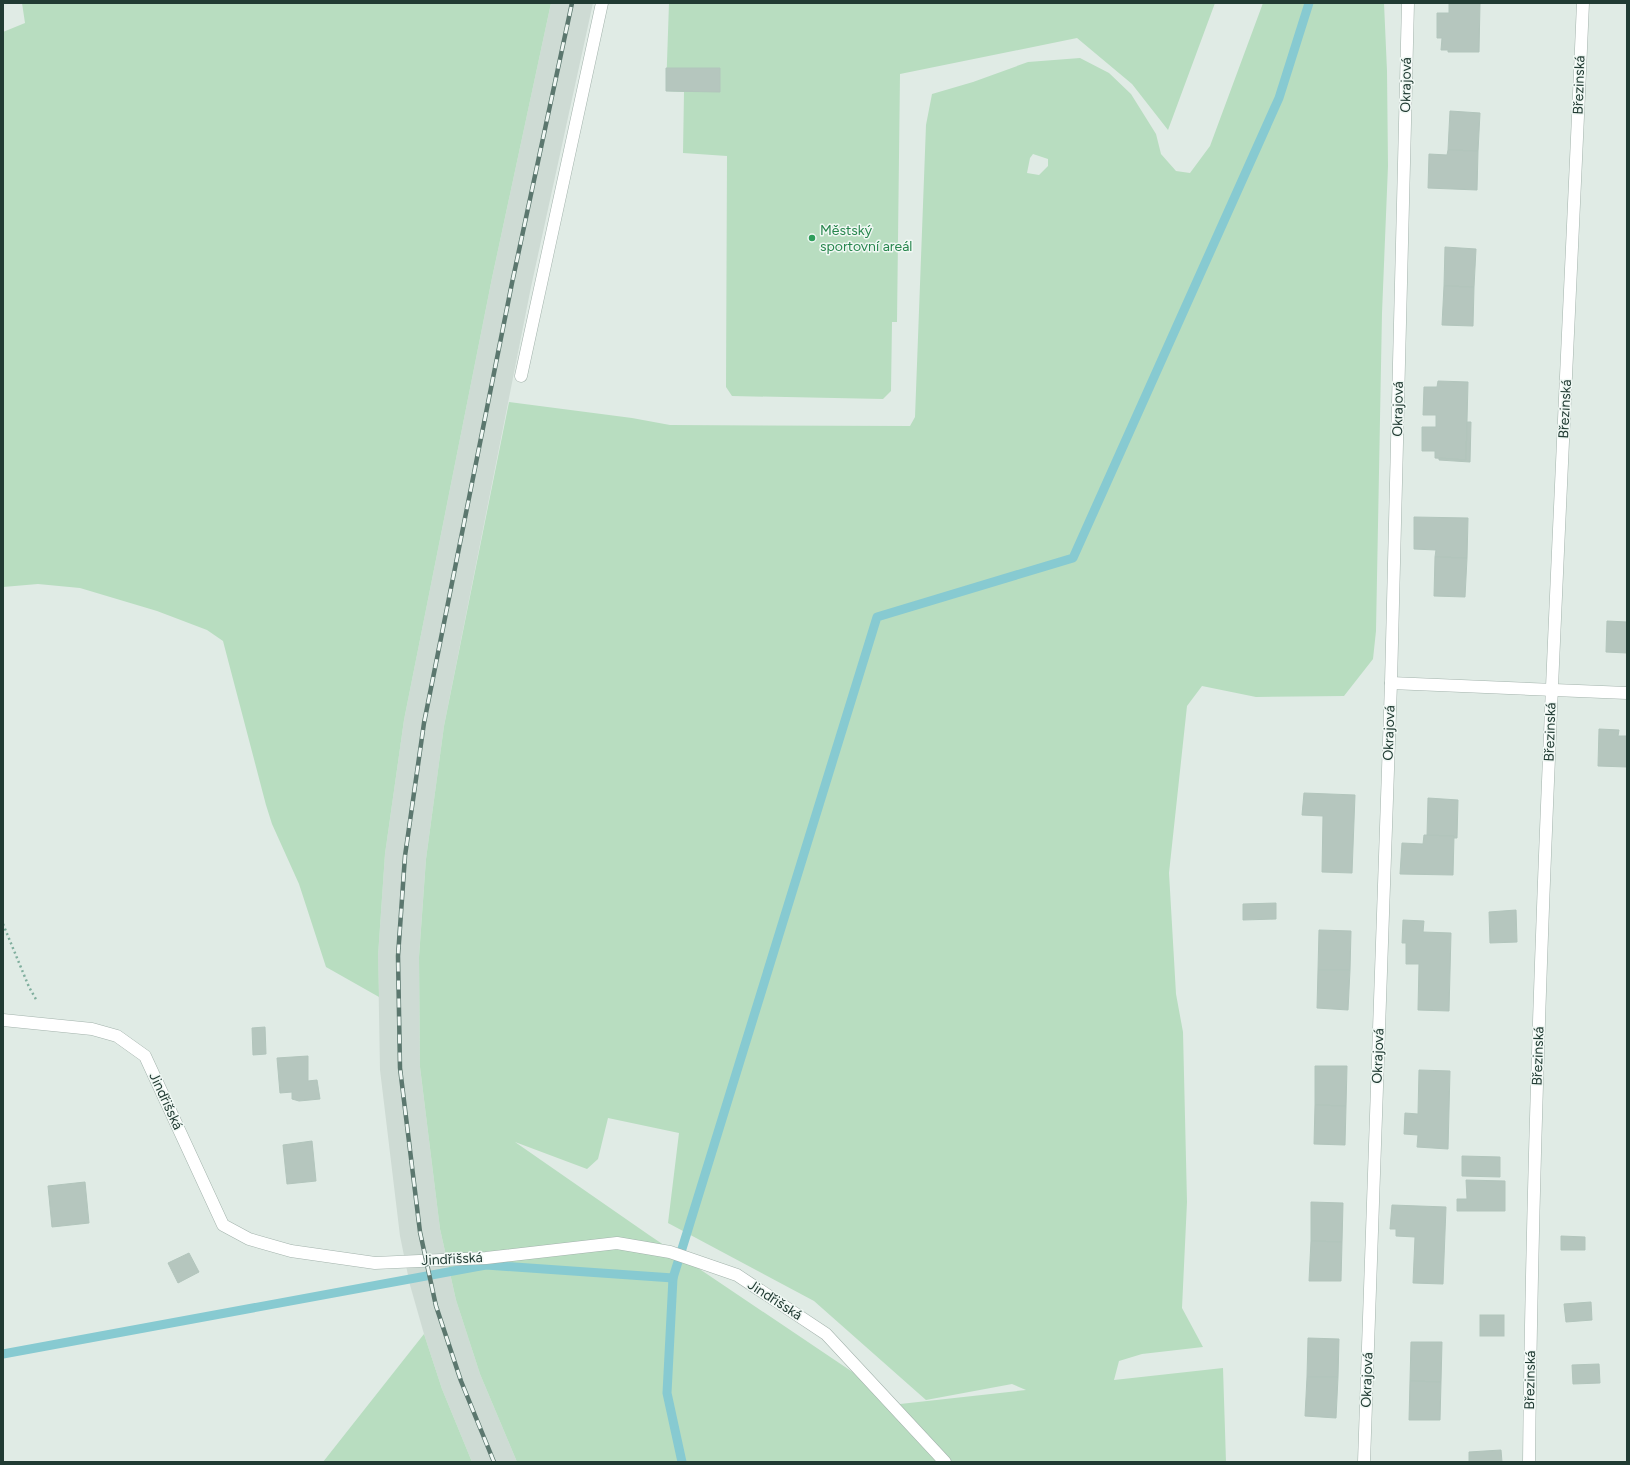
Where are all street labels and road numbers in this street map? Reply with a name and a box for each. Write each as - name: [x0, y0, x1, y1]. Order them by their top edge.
- street label: Březinská: [1569, 55, 1589, 115]
- street label: Okrajová: [1397, 57, 1415, 113]
- street label: Březinská: [1555, 379, 1575, 439]
- street label: Okrajová: [1389, 381, 1407, 437]
- street label: Březinská: [1540, 702, 1560, 762]
- street label: Okrajová: [1380, 705, 1398, 761]
- street label: Březinská: [1528, 1026, 1548, 1086]
- street label: Okrajová: [1369, 1028, 1387, 1084]
- street label: Jindřišská: [145, 1070, 187, 1132]
- street label: Jindřišská: [421, 1249, 483, 1269]
- street label: Jindřišská: [745, 1276, 805, 1324]
- street label: Březinská: [1521, 1350, 1539, 1410]
- street label: Okrajová: [1358, 1352, 1376, 1408]

